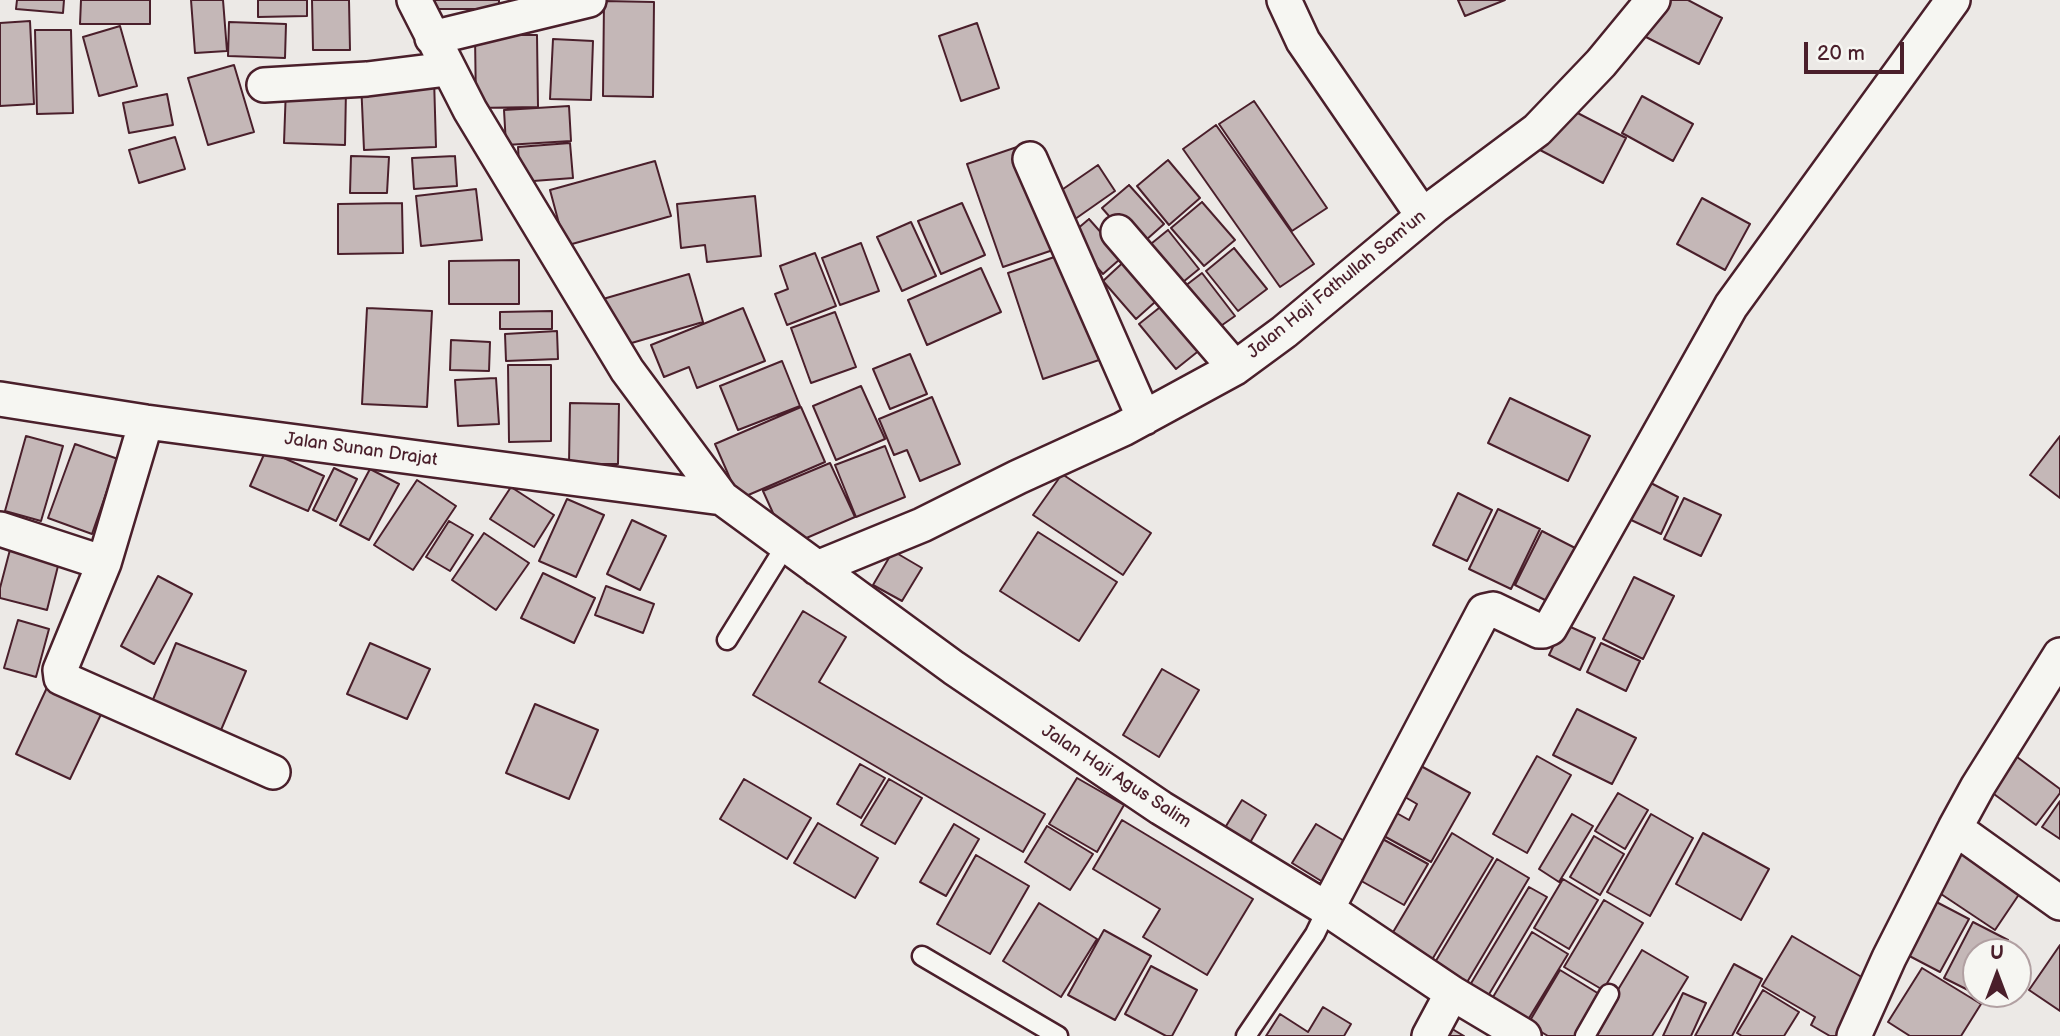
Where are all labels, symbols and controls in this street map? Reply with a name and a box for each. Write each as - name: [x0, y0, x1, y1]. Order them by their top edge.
- scale bar: [1808, 28, 1908, 72]
- text: 20 m: [1817, 41, 1865, 66]
- street label: Jalan Haji Fathullah Sam'un: [1243, 206, 1431, 364]
- street label: Jalan Sunan Drajat: [283, 429, 439, 471]
- street label: Jalan Haji Agus Salim: [1037, 721, 1195, 833]
- north arrow: [1962, 938, 2032, 1008]
- text: U: [1990, 942, 2004, 965]

